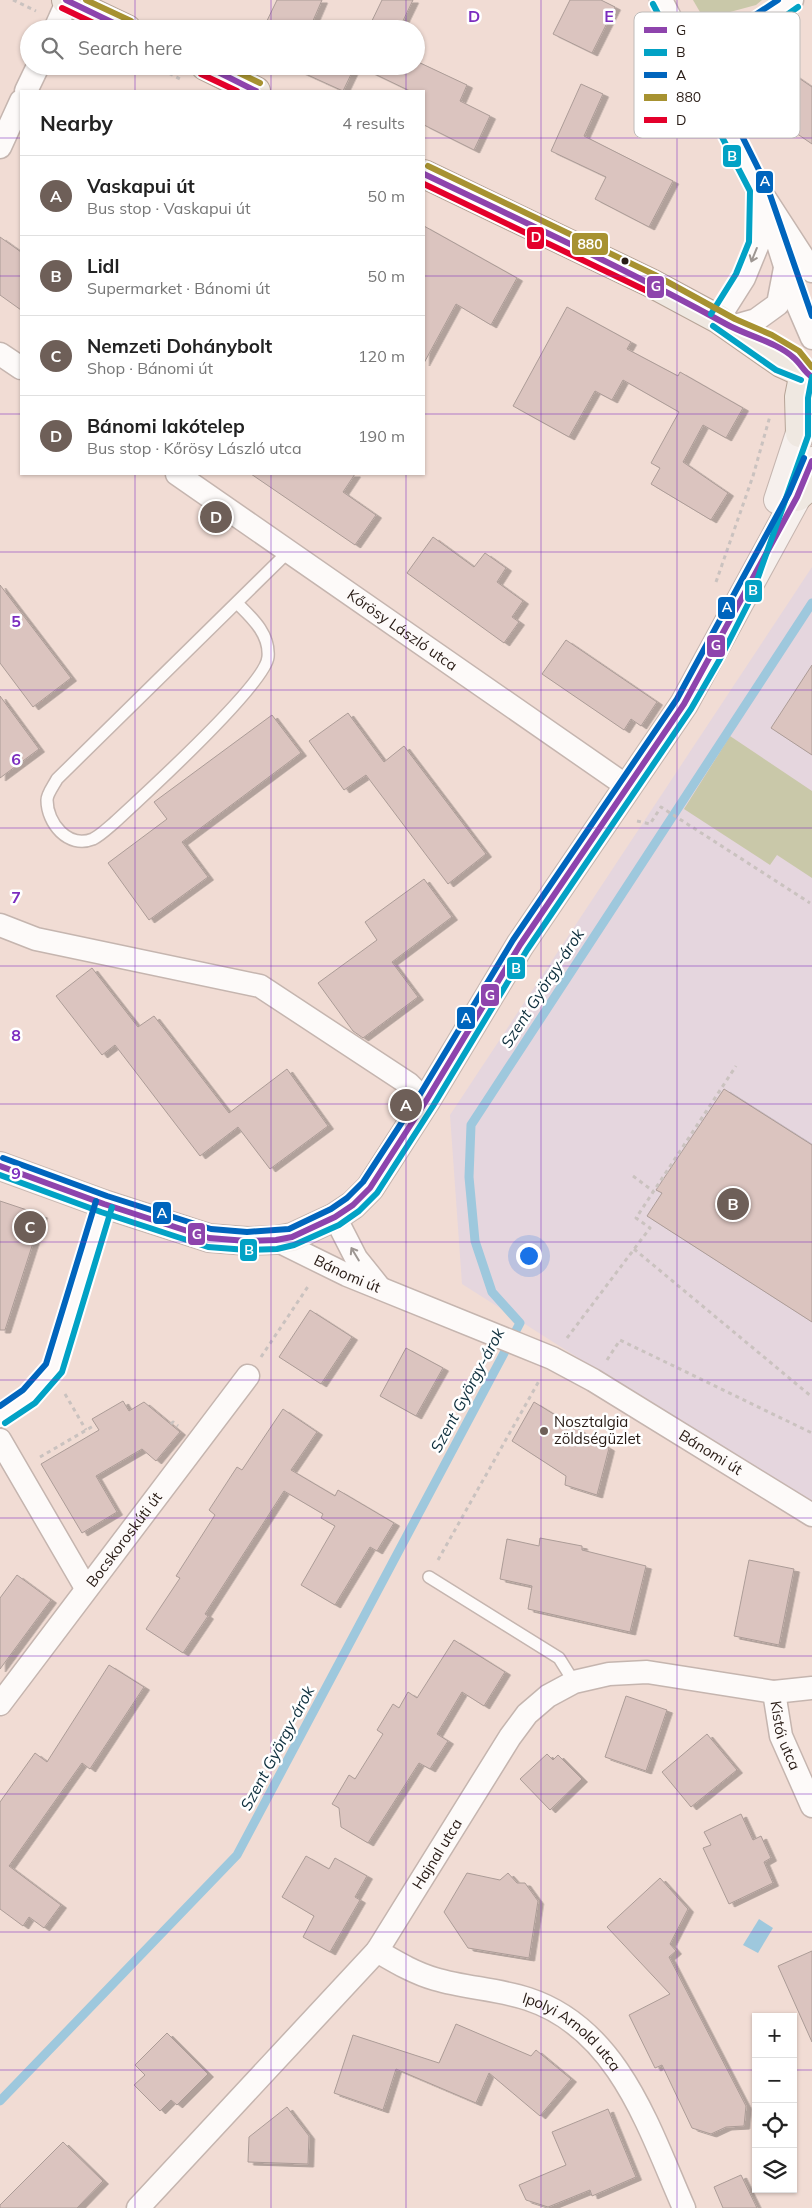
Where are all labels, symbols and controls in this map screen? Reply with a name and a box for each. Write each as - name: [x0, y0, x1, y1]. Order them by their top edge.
- text: D: [468, 6, 480, 26]
- text: E: [604, 6, 614, 26]
- legend: [634, 12, 800, 138]
- search box: [20, 20, 425, 75]
- text: G: [676, 21, 686, 39]
- icon: search: [38, 34, 66, 62]
- text: Search here: [78, 36, 182, 60]
- text: B: [676, 43, 686, 61]
- text: A: [676, 66, 687, 84]
- text: 880: [676, 88, 701, 106]
- text: Nearby: [40, 110, 113, 136]
- text: D: [676, 111, 686, 129]
- text: 4 results: [342, 113, 405, 133]
- line badge: B: [722, 144, 742, 168]
- text: B: [727, 147, 737, 165]
- line badge: A: [755, 170, 774, 194]
- text: A: [760, 172, 771, 190]
- text: Vaskapui út: [87, 174, 195, 198]
- text: A: [50, 186, 62, 206]
- text: 50 m: [368, 186, 405, 206]
- text: Bus stop · Vaskapui út: [87, 198, 251, 218]
- line badge: D: [526, 226, 545, 250]
- text: D: [531, 228, 541, 246]
- line badge: 880: [571, 232, 609, 256]
- text: 880: [577, 235, 603, 253]
- one-way arrow: [748, 247, 757, 262]
- text: Lidl: [87, 254, 119, 278]
- unlabelled marker: [620, 256, 630, 266]
- text: B: [50, 266, 62, 286]
- text: 50 m: [368, 266, 405, 286]
- line badge: G: [646, 275, 665, 299]
- text: G: [651, 277, 661, 295]
- text: Supermarket · Bánomi út: [87, 278, 270, 298]
- text: Nemzeti Dohánybolt: [87, 334, 272, 358]
- text: C: [51, 346, 61, 366]
- text: 120 m: [358, 346, 405, 366]
- text: Shop · Bánomi út: [87, 358, 213, 378]
- text: Bánomi lakótelep: [87, 414, 245, 438]
- text: D: [50, 426, 62, 446]
- text: 190 m: [358, 426, 405, 446]
- text: Bus stop · Kőrösy László utca: [87, 438, 302, 458]
- pin: D: [200, 498, 232, 536]
- line badge: B: [744, 579, 763, 603]
- text: B: [748, 581, 758, 599]
- street label: Kőrösy László utca: [344, 585, 461, 675]
- line badge: A: [717, 596, 736, 620]
- text: A: [722, 598, 733, 616]
- text: 5: [11, 611, 21, 631]
- line badge: G: [706, 634, 726, 658]
- text: G: [711, 636, 721, 654]
- text: 6: [11, 749, 21, 769]
- text: 7: [11, 887, 21, 907]
- water label: Szent György-árok: [496, 924, 588, 1051]
- line badge: B: [506, 956, 526, 980]
- text: B: [511, 959, 521, 977]
- line badge: G: [480, 983, 500, 1007]
- text: G: [485, 986, 495, 1004]
- line badge: A: [456, 1006, 476, 1030]
- text: A: [461, 1009, 472, 1027]
- text: 8: [11, 1025, 21, 1045]
- pin: A: [390, 1086, 422, 1124]
- text: 9: [11, 1163, 21, 1183]
- pin: B: [717, 1185, 749, 1223]
- line badge: A: [152, 1201, 172, 1225]
- text: A: [157, 1204, 168, 1222]
- pin: C: [14, 1208, 46, 1246]
- line badge: G: [187, 1222, 206, 1246]
- text: G: [192, 1225, 202, 1243]
- line badge: B: [239, 1238, 258, 1262]
- text: B: [244, 1241, 254, 1259]
- your location: [516, 1243, 542, 1269]
- one-way arrow: [350, 1248, 360, 1262]
- street label: Bánomi út: [311, 1250, 384, 1297]
- water label: Szent György-árok: [426, 1324, 509, 1456]
- place label: Nosztalgia zöldségüzlet: [554, 1412, 641, 1448]
- marker: Nosztalgia zöldségüzlet: [538, 1425, 550, 1437]
- street label: Bánomi út: [676, 1425, 746, 1479]
- street label: Bocskoroskúti út: [82, 1488, 166, 1591]
- water label: Szent György-árok: [236, 1682, 319, 1814]
- street label: Kistói utca: [767, 1699, 805, 1773]
- street label: Hajnal utca: [408, 1815, 466, 1893]
- street label: Ipolyi Arnold utca: [520, 1988, 625, 2075]
- map controls: [752, 2013, 797, 2193]
- button: +: [752, 2013, 797, 2058]
- button: −: [752, 2058, 797, 2103]
- button: locate: [752, 2103, 797, 2148]
- button: layers: [752, 2148, 797, 2193]

